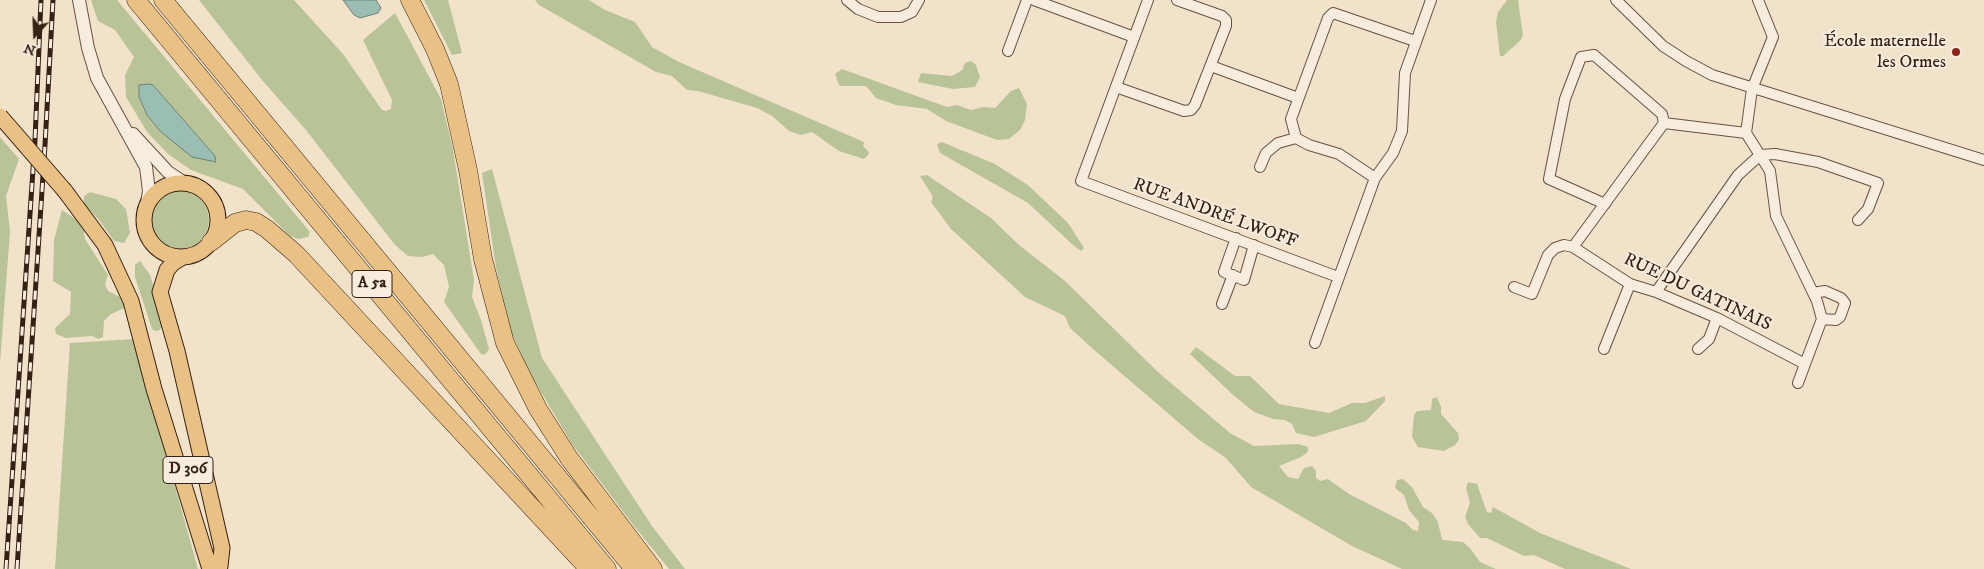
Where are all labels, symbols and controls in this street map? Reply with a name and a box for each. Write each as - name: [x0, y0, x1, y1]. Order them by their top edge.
- north arrow: [10, 10, 60, 60]
- place label: École maternelle les Ormes: [1824, 31, 1946, 74]
- text: N: [21, 39, 38, 60]
- marker: École maternelle les Ormes: [1950, 46, 1962, 58]
- street label: RUE ANDRÉ LWOFF: [1130, 174, 1300, 254]
- street label: RUE DU GATINAIS: [1620, 249, 1774, 337]
- road number: A 5a: [352, 270, 392, 298]
- road number: D 306: [163, 456, 213, 484]

